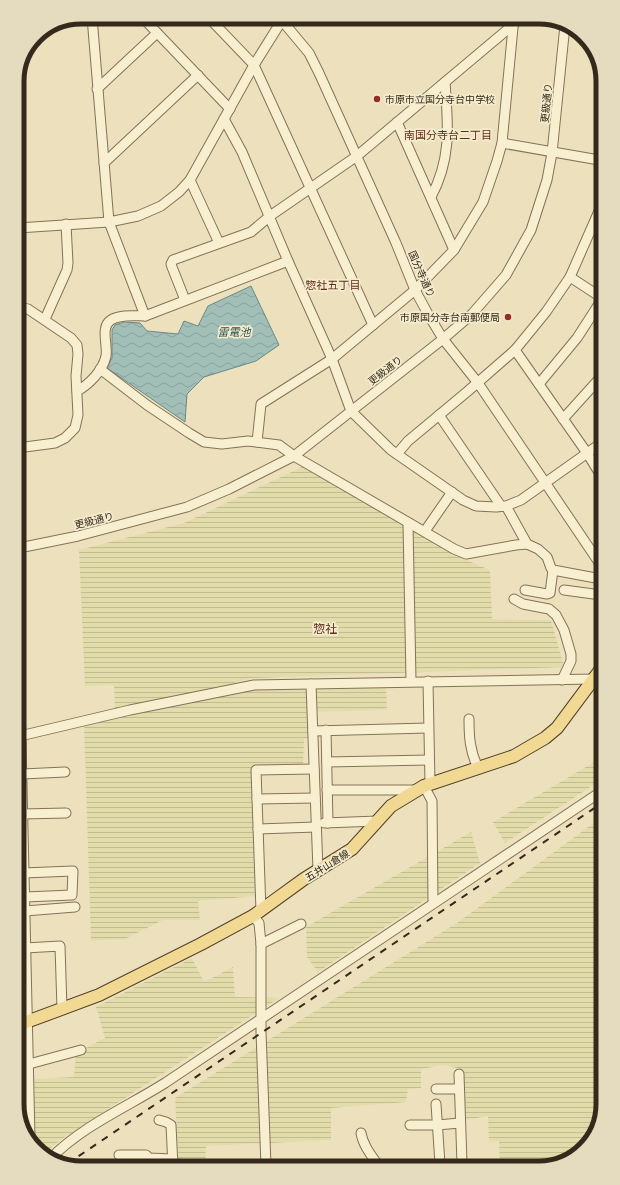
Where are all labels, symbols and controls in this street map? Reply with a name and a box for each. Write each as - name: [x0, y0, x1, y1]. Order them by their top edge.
- street label: 更級通り: [538, 82, 555, 124]
- place label: 市原市立国分寺台中学校: [385, 93, 495, 106]
- marker: 市原市立国分寺台中学校: [372, 94, 382, 104]
- district label: 南国分寺台二丁目: [404, 128, 492, 142]
- street label: 国分寺通り: [405, 249, 438, 300]
- district label: 惣社五丁目: [306, 278, 361, 292]
- place label: 市原国分寺台南郵便局: [400, 311, 500, 324]
- marker: 市原国分寺台南郵便局: [503, 312, 513, 322]
- water label: 雷電池: [218, 325, 251, 339]
- street label: 更級通り: [366, 353, 405, 388]
- street label: 更級通り: [73, 509, 115, 532]
- district label: 惣社: [313, 621, 337, 636]
- street label: 五井山倉線: [303, 847, 352, 884]

